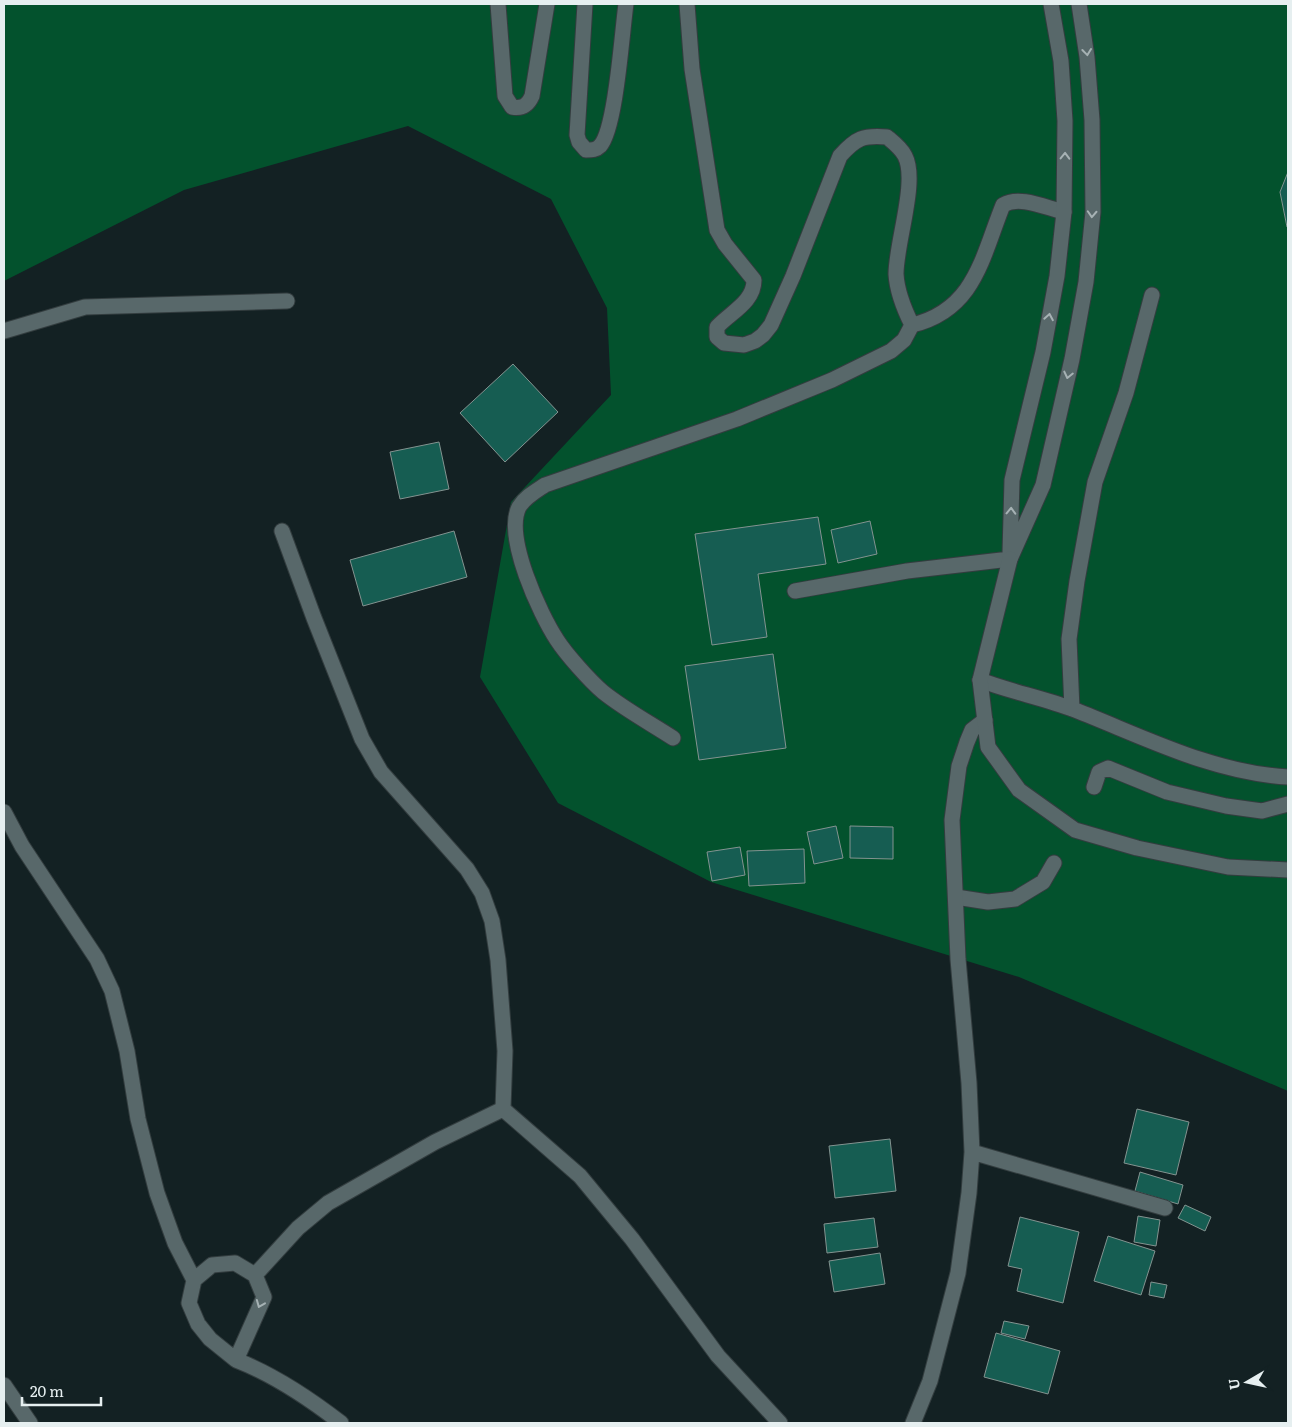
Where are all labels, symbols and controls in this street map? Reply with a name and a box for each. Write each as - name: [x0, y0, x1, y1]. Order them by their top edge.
- one-way arrow: [1081, 48, 1092, 56]
- one-way arrow: [1060, 152, 1070, 160]
- one-way arrow: [1087, 210, 1098, 218]
- one-way arrow: [1044, 313, 1054, 322]
- one-way arrow: [1063, 370, 1074, 379]
- one-way arrow: [1006, 506, 1017, 514]
- one-way arrow: [256, 1299, 266, 1308]
- north arrow: [1222, 1357, 1272, 1407]
- scale bar: [22, 1374, 101, 1406]
- text: U: [1222, 1377, 1244, 1391]
- text: 20 m: [30, 1379, 64, 1402]

